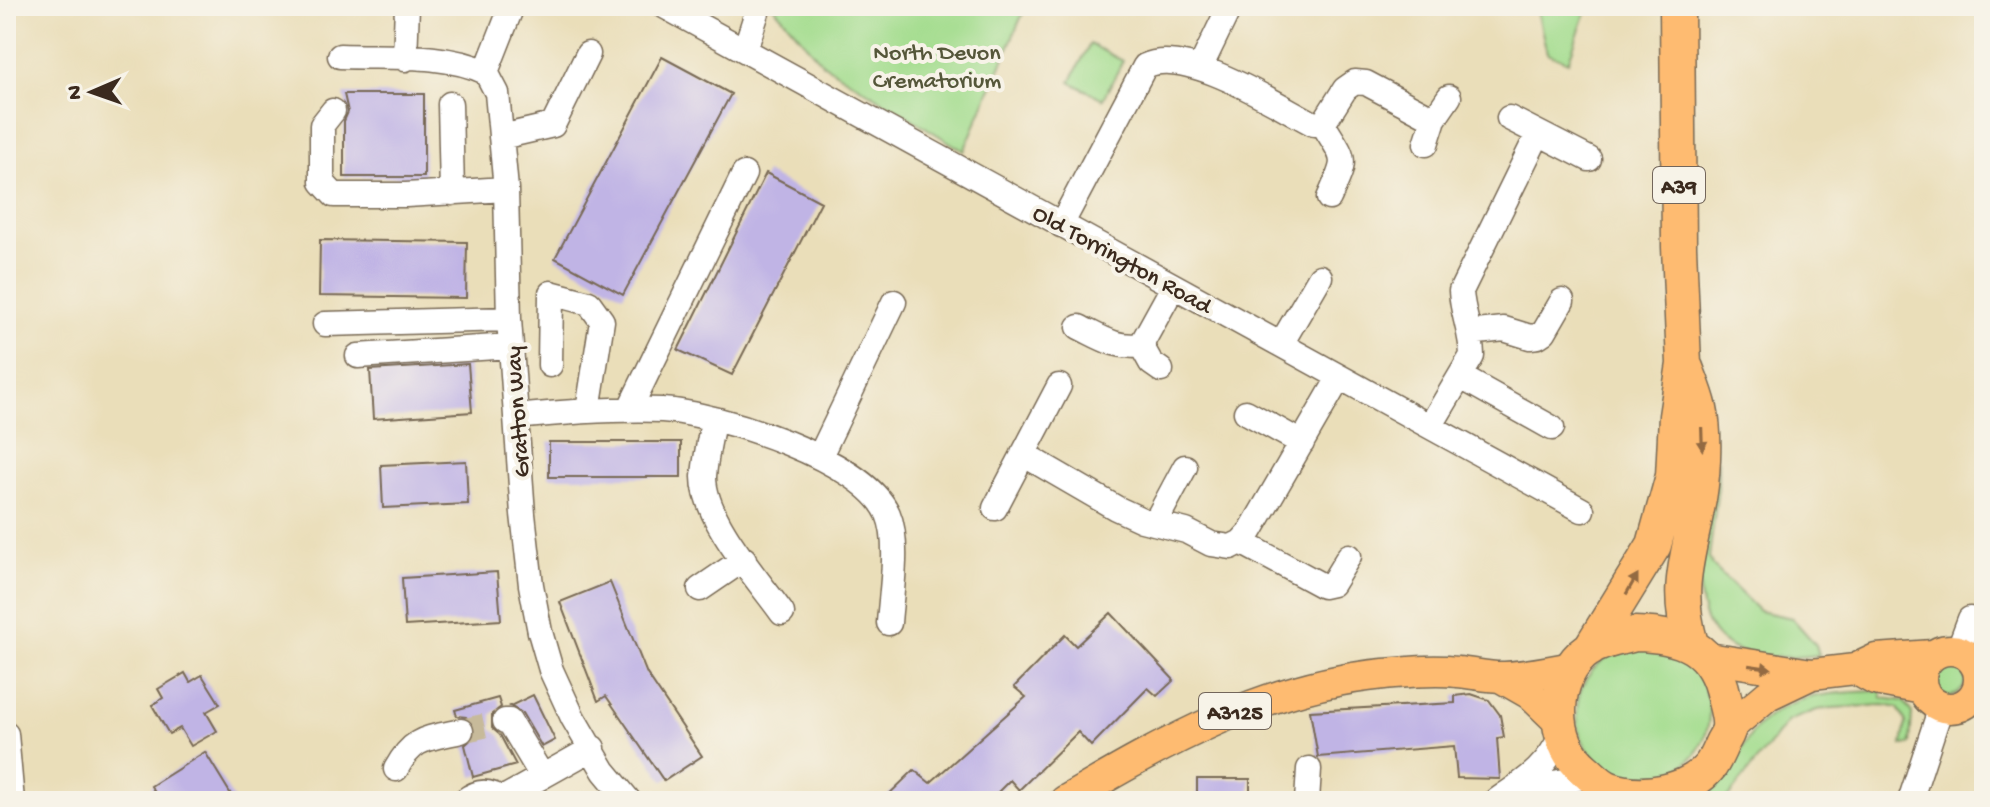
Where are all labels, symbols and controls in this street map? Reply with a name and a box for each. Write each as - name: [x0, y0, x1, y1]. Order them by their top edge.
- park label: North Devon Crematorium: [873, 40, 1001, 97]
- north arrow: [52, 52, 132, 132]
- text: N: [63, 85, 89, 100]
- road number: A39: [1653, 167, 1705, 203]
- street label: Old Torrington Road: [1027, 200, 1218, 323]
- street label: Gratton Way: [500, 345, 539, 478]
- one-way arrow: [1695, 427, 1708, 452]
- one-way arrow: [1625, 572, 1639, 595]
- one-way arrow: [1748, 661, 1773, 674]
- road number: A3125: [1199, 693, 1271, 729]

